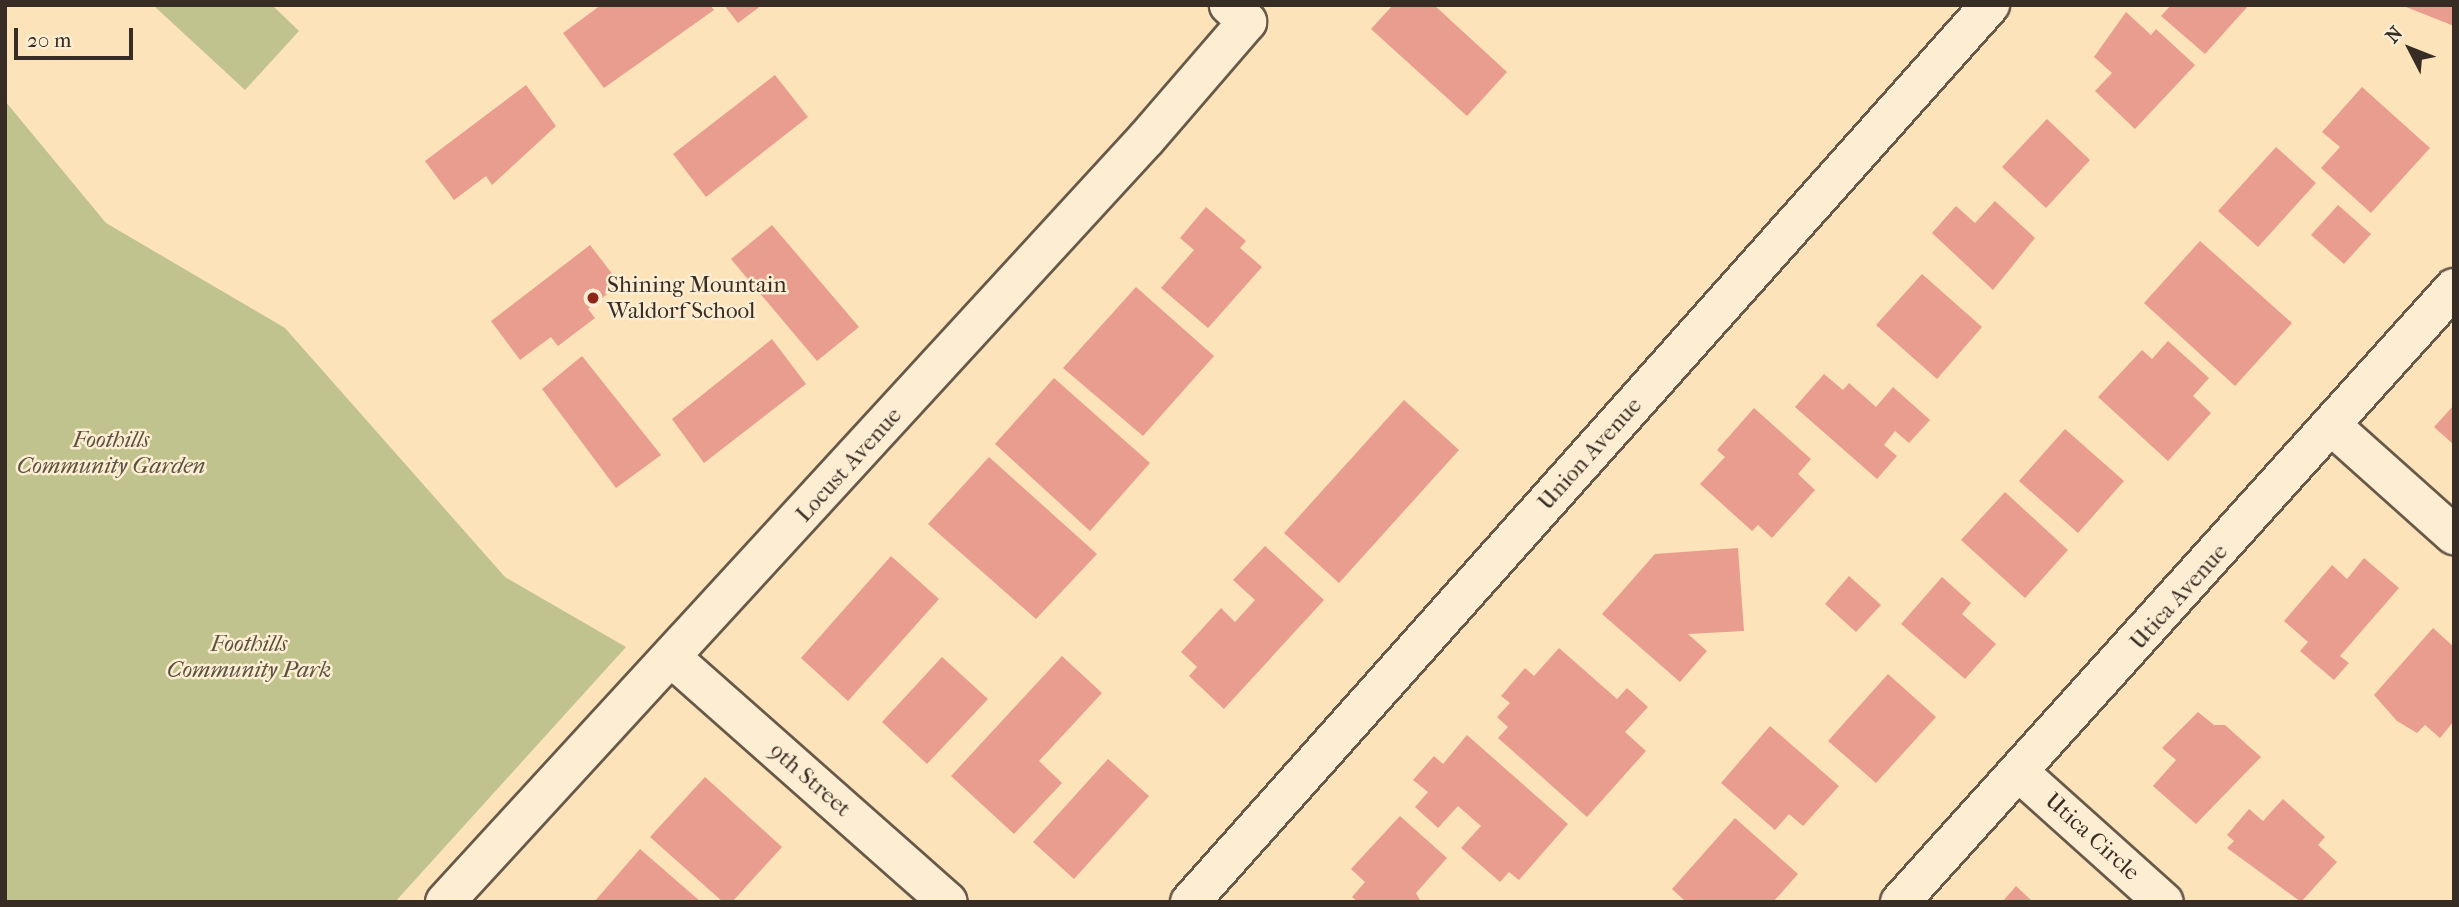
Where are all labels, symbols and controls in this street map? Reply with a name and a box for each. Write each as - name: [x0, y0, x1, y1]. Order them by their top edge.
- scale bar: [18, 14, 136, 58]
- north arrow: [2375, 14, 2445, 84]
- text: N: [2381, 22, 2407, 48]
- text: 20 m: [27, 28, 71, 52]
- place label: Shining Mountain Waldorf School: [607, 271, 787, 325]
- marker: Shining Mountain Waldorf School: [585, 290, 601, 306]
- street label: Union Avenue: [1532, 392, 1648, 516]
- street label: Locust Avenue: [790, 402, 908, 528]
- park label: Foothills Community Garden: [17, 426, 205, 480]
- street label: Utica Avenue: [2124, 538, 2234, 656]
- park label: Foothills Community Park: [167, 630, 331, 684]
- street label: 9th Street: [764, 737, 856, 823]
- street label: Utica Circle: [2039, 787, 2145, 887]

